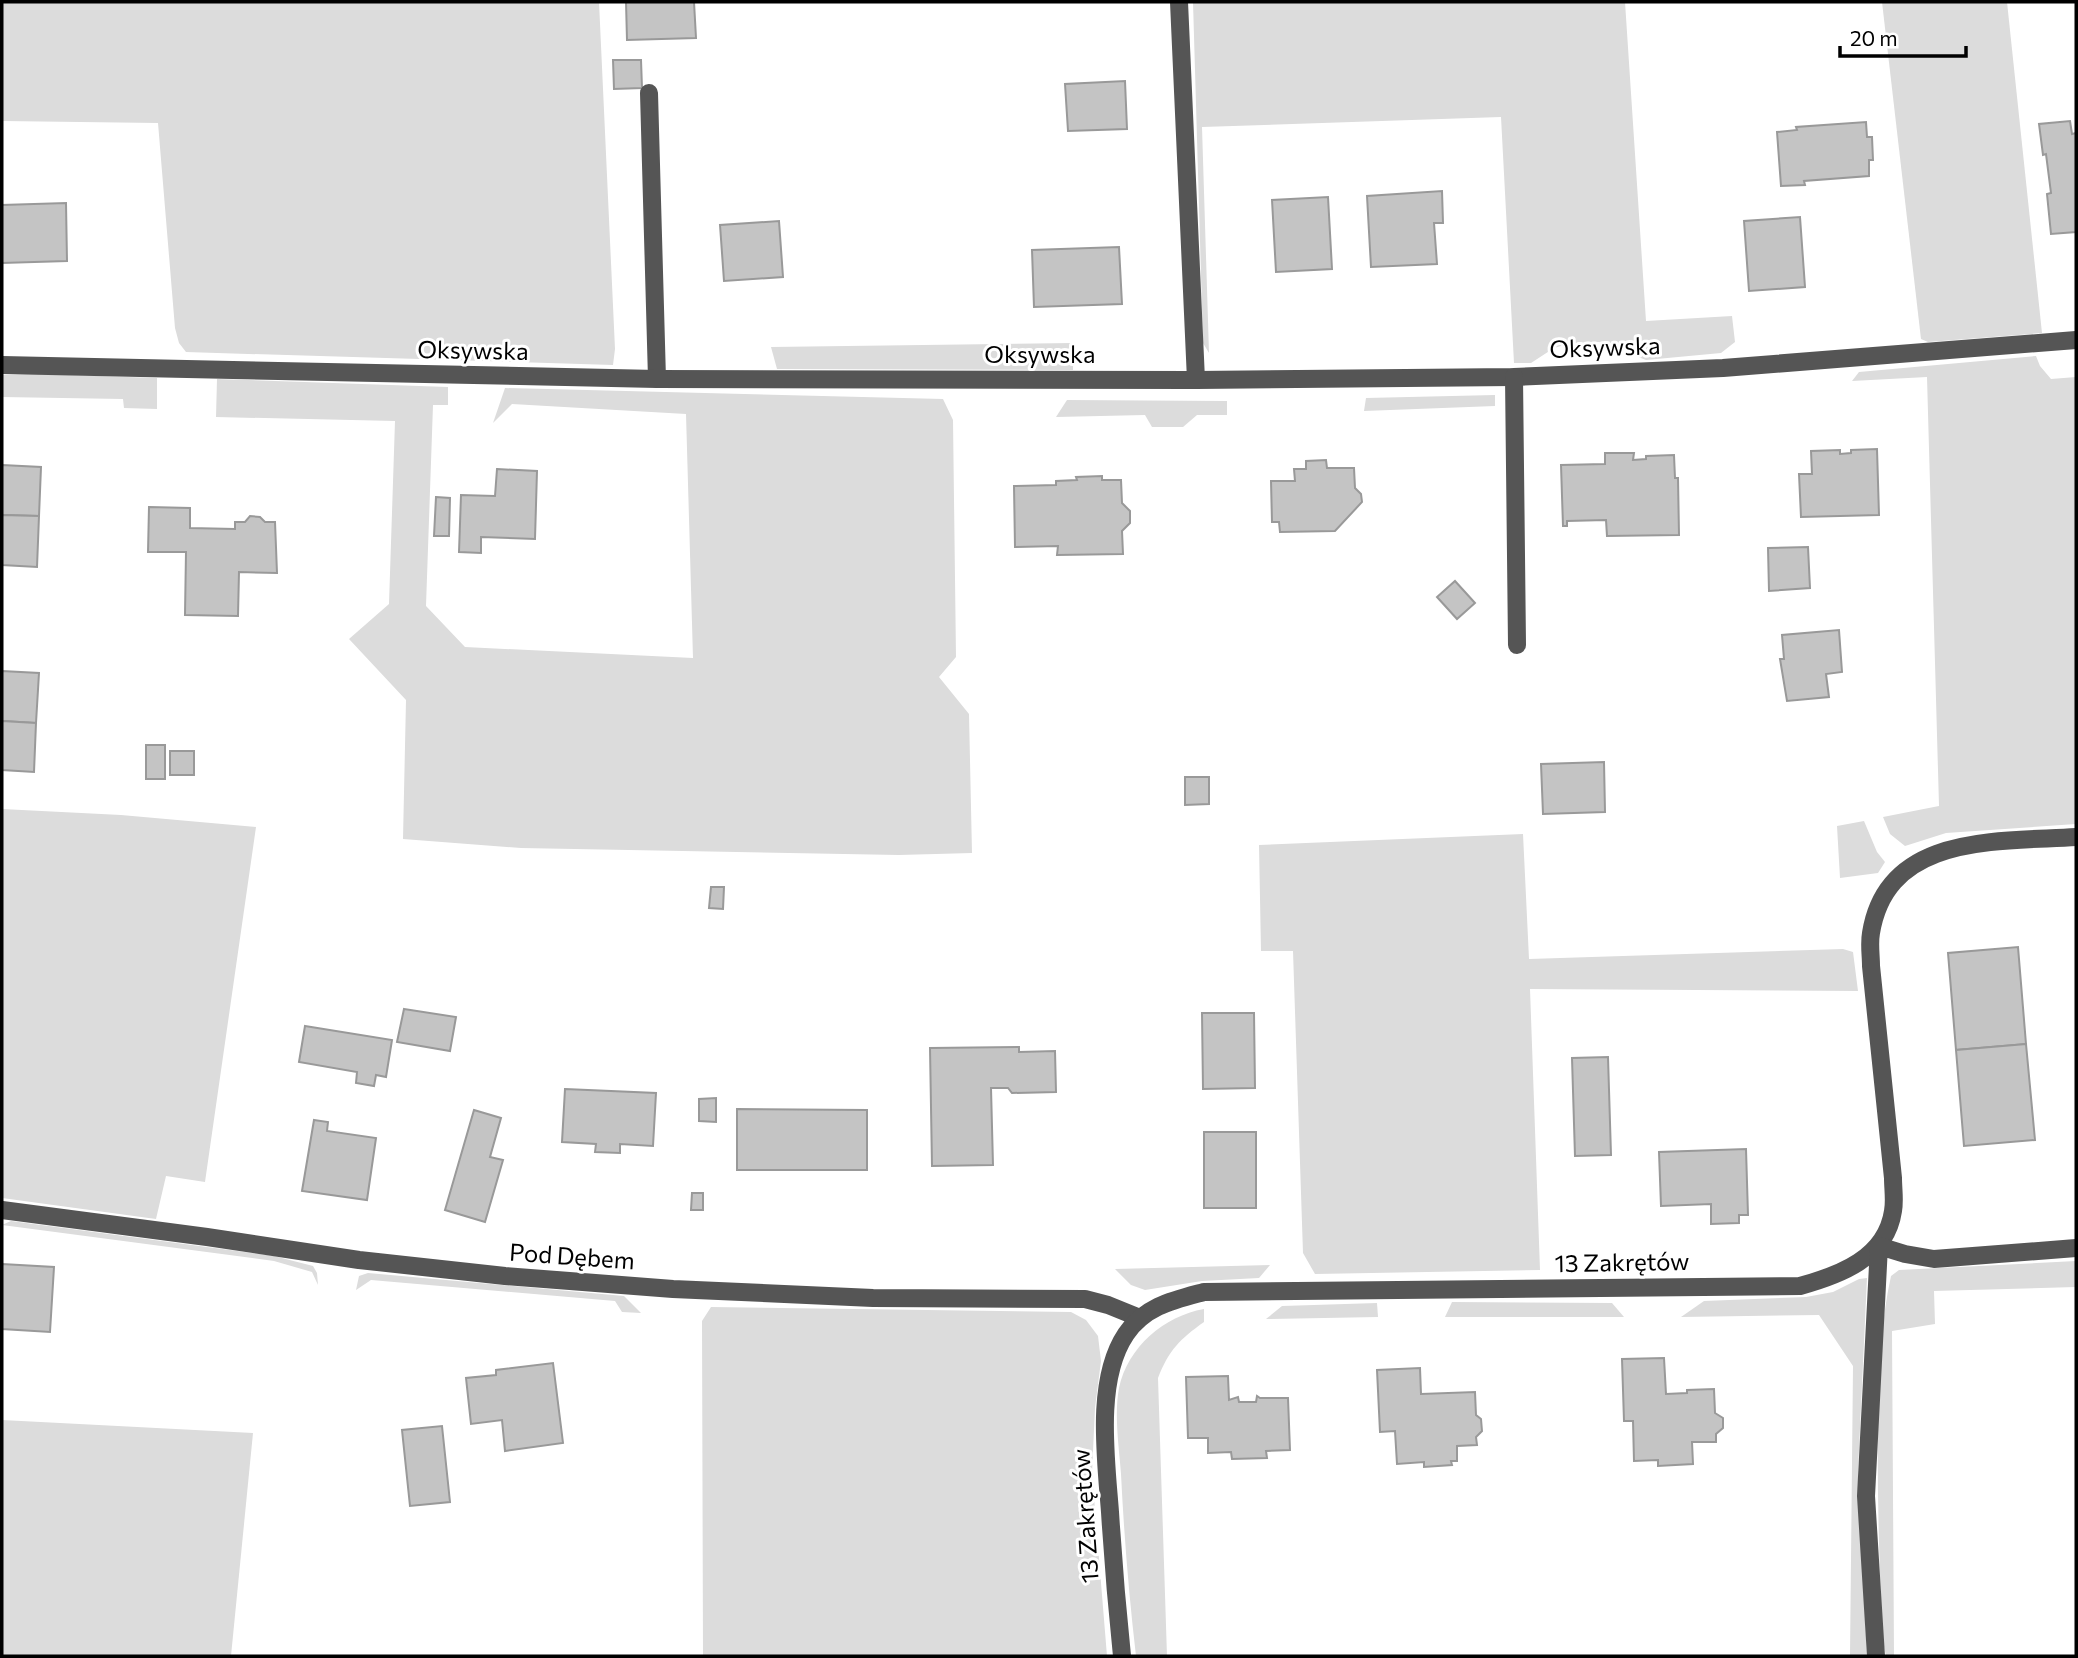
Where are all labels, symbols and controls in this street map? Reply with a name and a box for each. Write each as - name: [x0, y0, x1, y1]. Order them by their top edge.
- scale bar: [1840, 14, 1966, 58]
- text: 20 m: [1850, 25, 1898, 50]
- street label: Oksywska: [1549, 330, 1661, 363]
- street label: Oksywska: [417, 334, 529, 365]
- street label: Oksywska: [984, 339, 1096, 368]
- street label: Pod Dębem: [508, 1237, 636, 1274]
- street label: 13 Zakrętów: [1554, 1246, 1690, 1277]
- street label: 13 Zakrętów: [1065, 1448, 1104, 1584]

